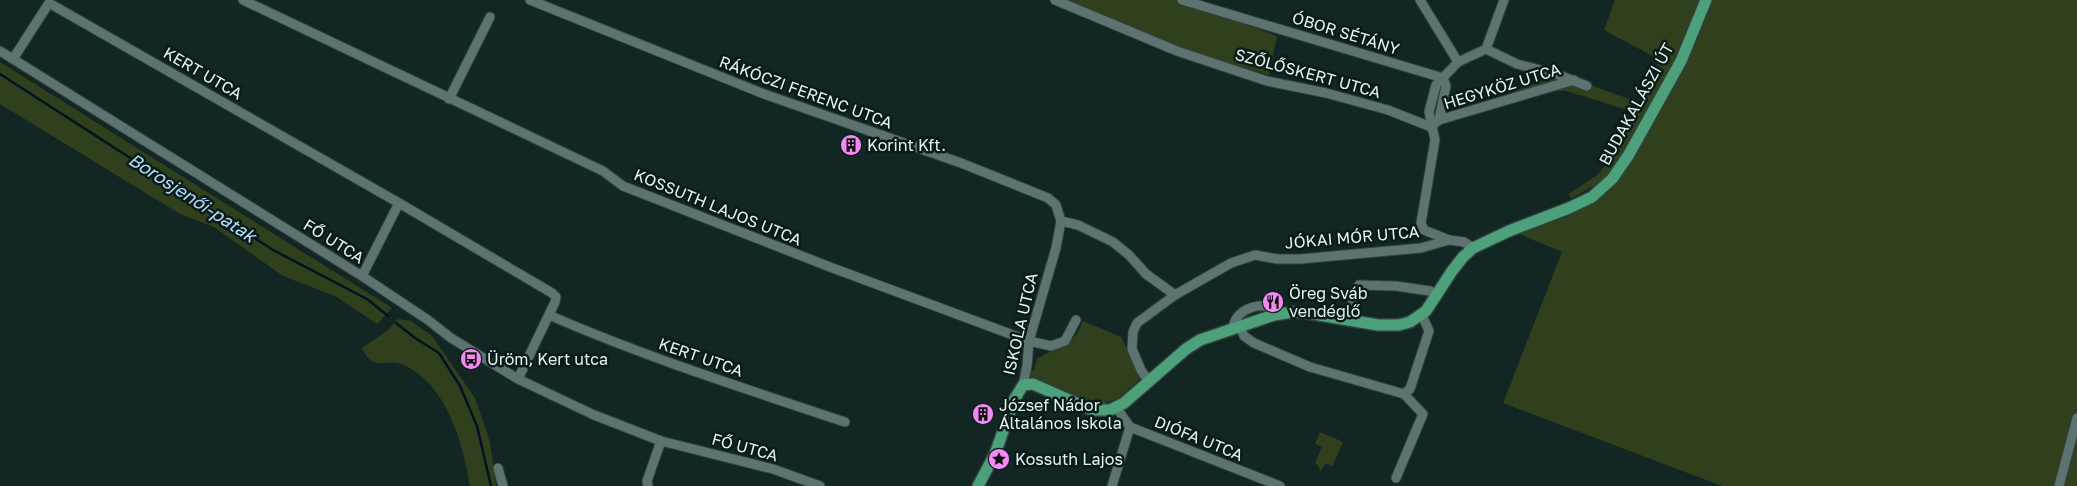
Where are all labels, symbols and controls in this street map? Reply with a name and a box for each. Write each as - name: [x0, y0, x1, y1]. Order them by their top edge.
- street label: ÓBOR SÉTÁNY: [1290, 7, 1403, 59]
- street label: BUDAKALÁSZI ÚT: [1594, 39, 1678, 169]
- street label: KERT UTCA: [160, 42, 246, 104]
- street label: SZŐLŐSKERT UTCA: [1233, 44, 1383, 102]
- street label: RÁKÓCZI FERENC UTCA: [717, 51, 896, 133]
- street label: HEGYKÖZ UTCA: [1441, 59, 1563, 113]
- building icon: Korint Kft.: [839, 133, 863, 157]
- place label: Korint Kft.: [867, 135, 946, 155]
- water label: Borosjenői-patak: [125, 148, 262, 248]
- street label: KOSSUTH LAJOS UTCA: [631, 164, 805, 250]
- street label: FŐ UTCA: [300, 215, 368, 268]
- street label: JÓKAI MÓR UTCA: [1284, 221, 1420, 253]
- street label: ISKOLA UTCA: [998, 270, 1042, 377]
- place label: Öreg Sváb vendéglő: [1289, 283, 1368, 321]
- restaurant icon: Öreg Sváb vendéglő: [1261, 290, 1285, 314]
- street label: KERT UTCA: [656, 333, 746, 381]
- bus stop icon: Üröm, Kert utca: [459, 347, 483, 371]
- place label: Üröm, Kert utca: [487, 349, 608, 369]
- place label: József Nádor Általános Iskola: [999, 395, 1122, 433]
- building icon: József Nádor Általános Iskola: [971, 402, 995, 426]
- street label: DIÓFA UTCA: [1152, 411, 1247, 465]
- street label: FŐ UTCA: [710, 429, 781, 466]
- place icon: Kossuth Lajos: [987, 447, 1011, 471]
- place label: Kossuth Lajos: [1015, 449, 1123, 469]

